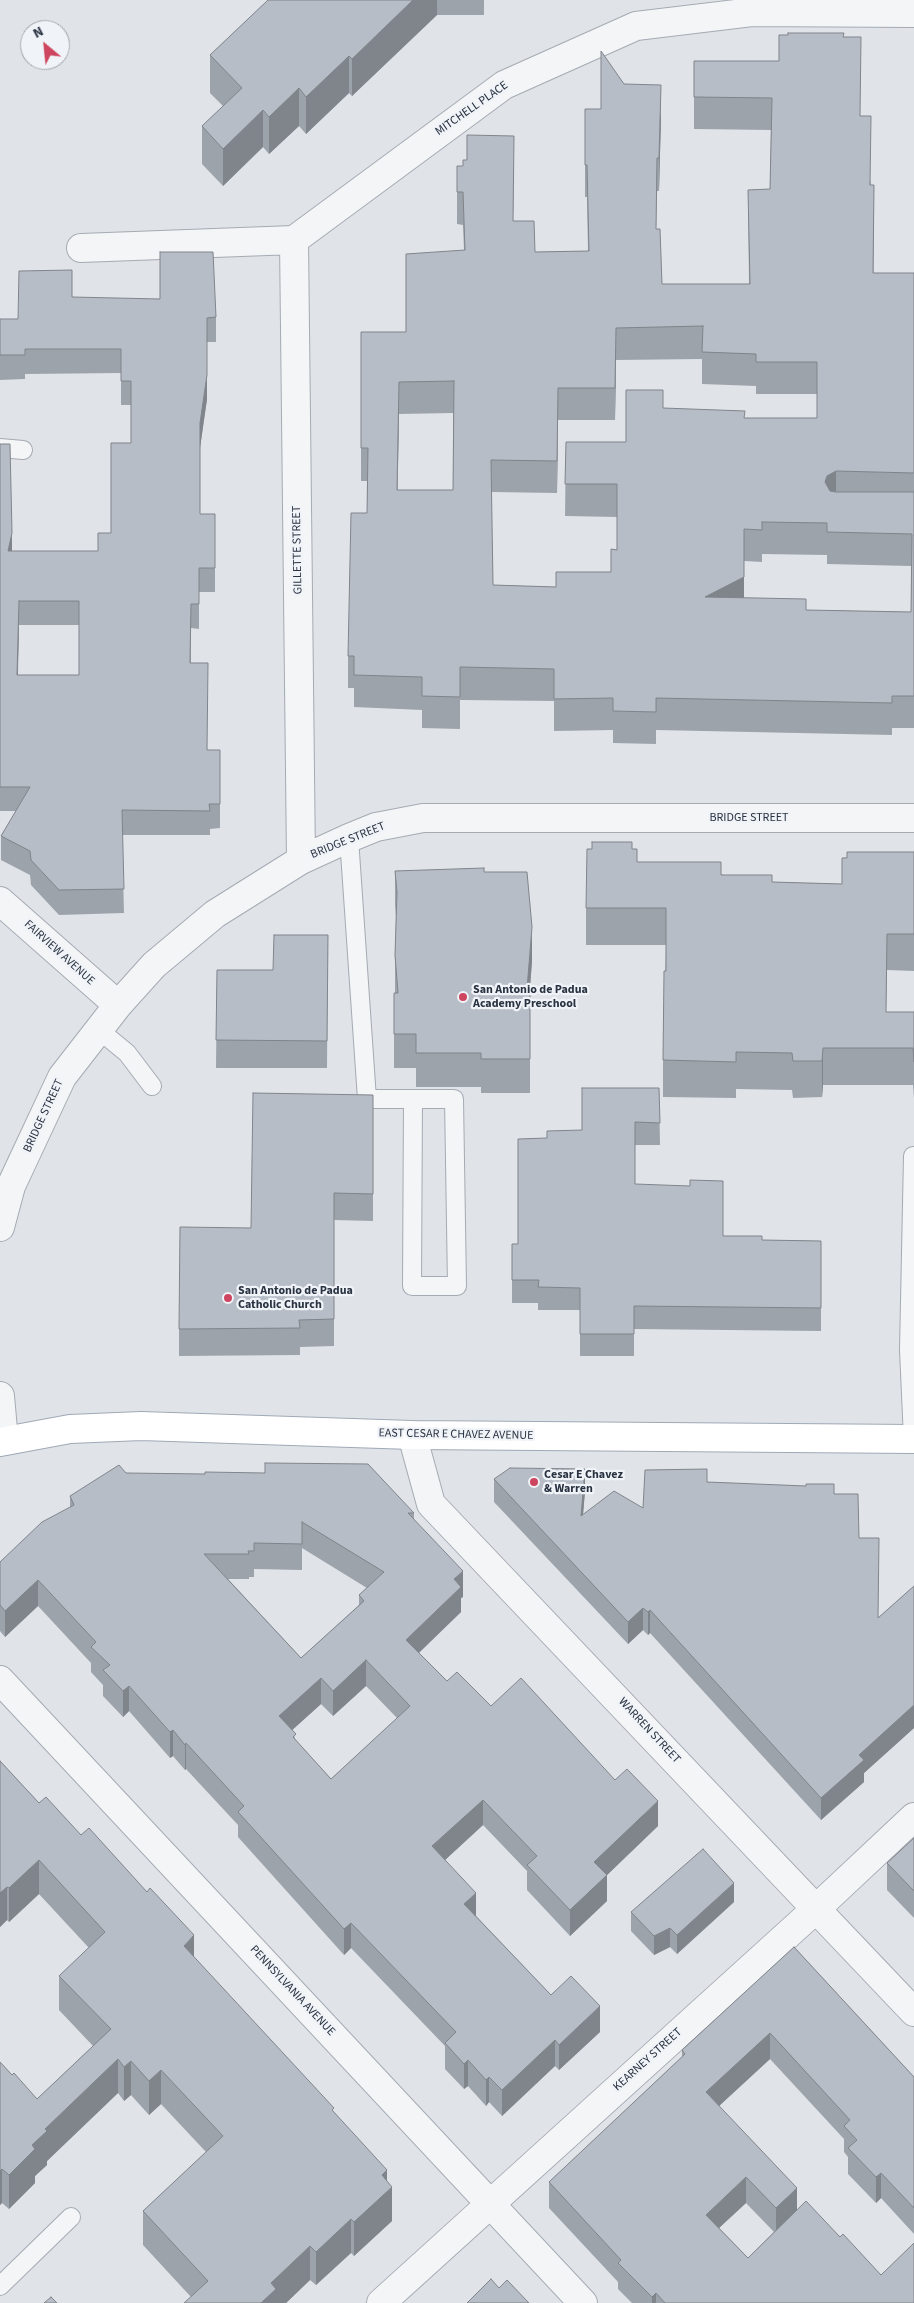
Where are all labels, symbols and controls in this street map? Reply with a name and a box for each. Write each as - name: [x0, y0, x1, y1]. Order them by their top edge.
- north arrow: [20, 20, 70, 70]
- text: N: [30, 22, 47, 44]
- street label: MITCHELL PLACE: [433, 79, 511, 139]
- street label: GILLETTE STREET: [290, 506, 306, 594]
- street label: BRIDGE STREET: [709, 811, 789, 825]
- street label: BRIDGE STREET: [309, 820, 387, 862]
- street label: FAIRVIEW AVENUE: [21, 917, 97, 989]
- place label: San Antonio de Padua Academy Preschool: [473, 983, 588, 1011]
- marker: San Antonio de Padua Academy Preschool: [457, 991, 469, 1003]
- street label: BRIDGE STREET: [21, 1077, 67, 1155]
- place label: San Antonio de Padua Catholic Church: [238, 1284, 353, 1312]
- marker: San Antonio de Padua Catholic Church: [222, 1292, 234, 1304]
- street label: EAST CESAR E CHAVEZ AVENUE: [378, 1426, 534, 1444]
- place label: Cesar E Chavez & Warren: [544, 1468, 623, 1496]
- marker: Cesar E Chavez & Warren: [528, 1476, 540, 1488]
- street label: WARREN STREET: [615, 1695, 683, 1767]
- street label: PENNSYLVANIA AVENUE: [246, 1943, 338, 2039]
- street label: KEARNEY STREET: [611, 2025, 685, 2095]

